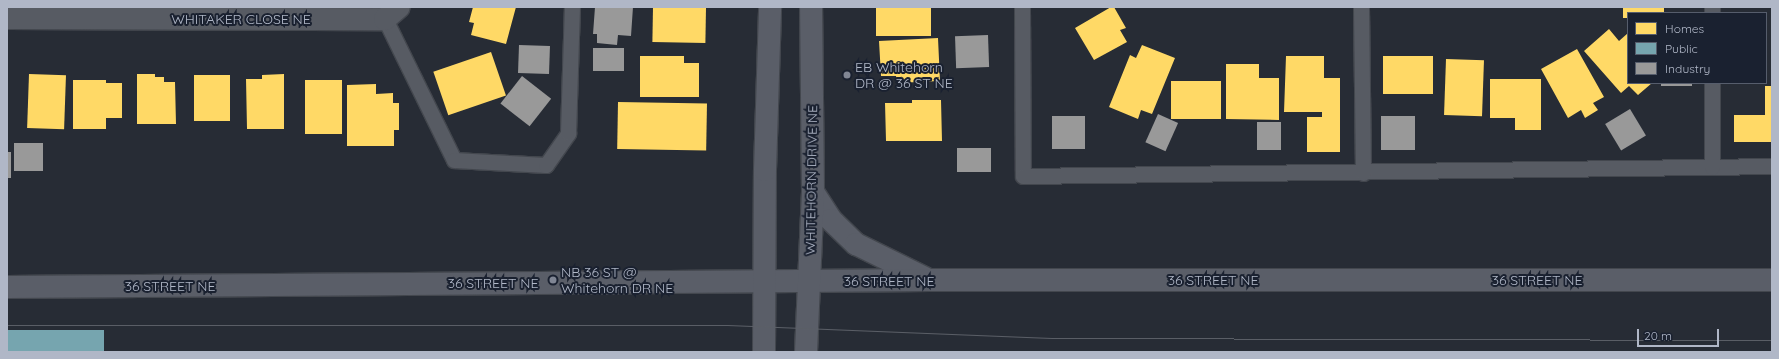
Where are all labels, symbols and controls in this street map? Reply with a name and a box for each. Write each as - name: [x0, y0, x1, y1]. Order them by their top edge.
- street label: WHITAKER CLOSE NE: [171, 11, 311, 27]
- legend: [1627, 12, 1767, 84]
- text: Homes: [1665, 21, 1704, 36]
- text: Public: [1665, 41, 1698, 56]
- place label: EB Whitehorn DR @ 36 ST NE: [855, 59, 953, 92]
- text: Industry: [1665, 61, 1710, 76]
- marker: EB Whitehorn DR @ 36 ST NE: [842, 70, 852, 80]
- street label: WHITEHORN DRIVE NE: [801, 105, 821, 255]
- place label: NB 36 ST @ Whitehorn DR NE: [561, 264, 673, 296]
- street label: 36 STREET NE: [1168, 272, 1258, 288]
- street label: 36 STREET NE: [1492, 272, 1582, 288]
- street label: 36 STREET NE: [844, 273, 934, 289]
- street label: 36 STREET NE: [448, 275, 538, 291]
- marker: NB 36 ST @ Whitehorn DR NE: [548, 275, 558, 285]
- street label: 36 STREET NE: [125, 278, 215, 294]
- scale bar: [1639, 321, 1721, 347]
- text: 20 m: [1644, 328, 1672, 343]

